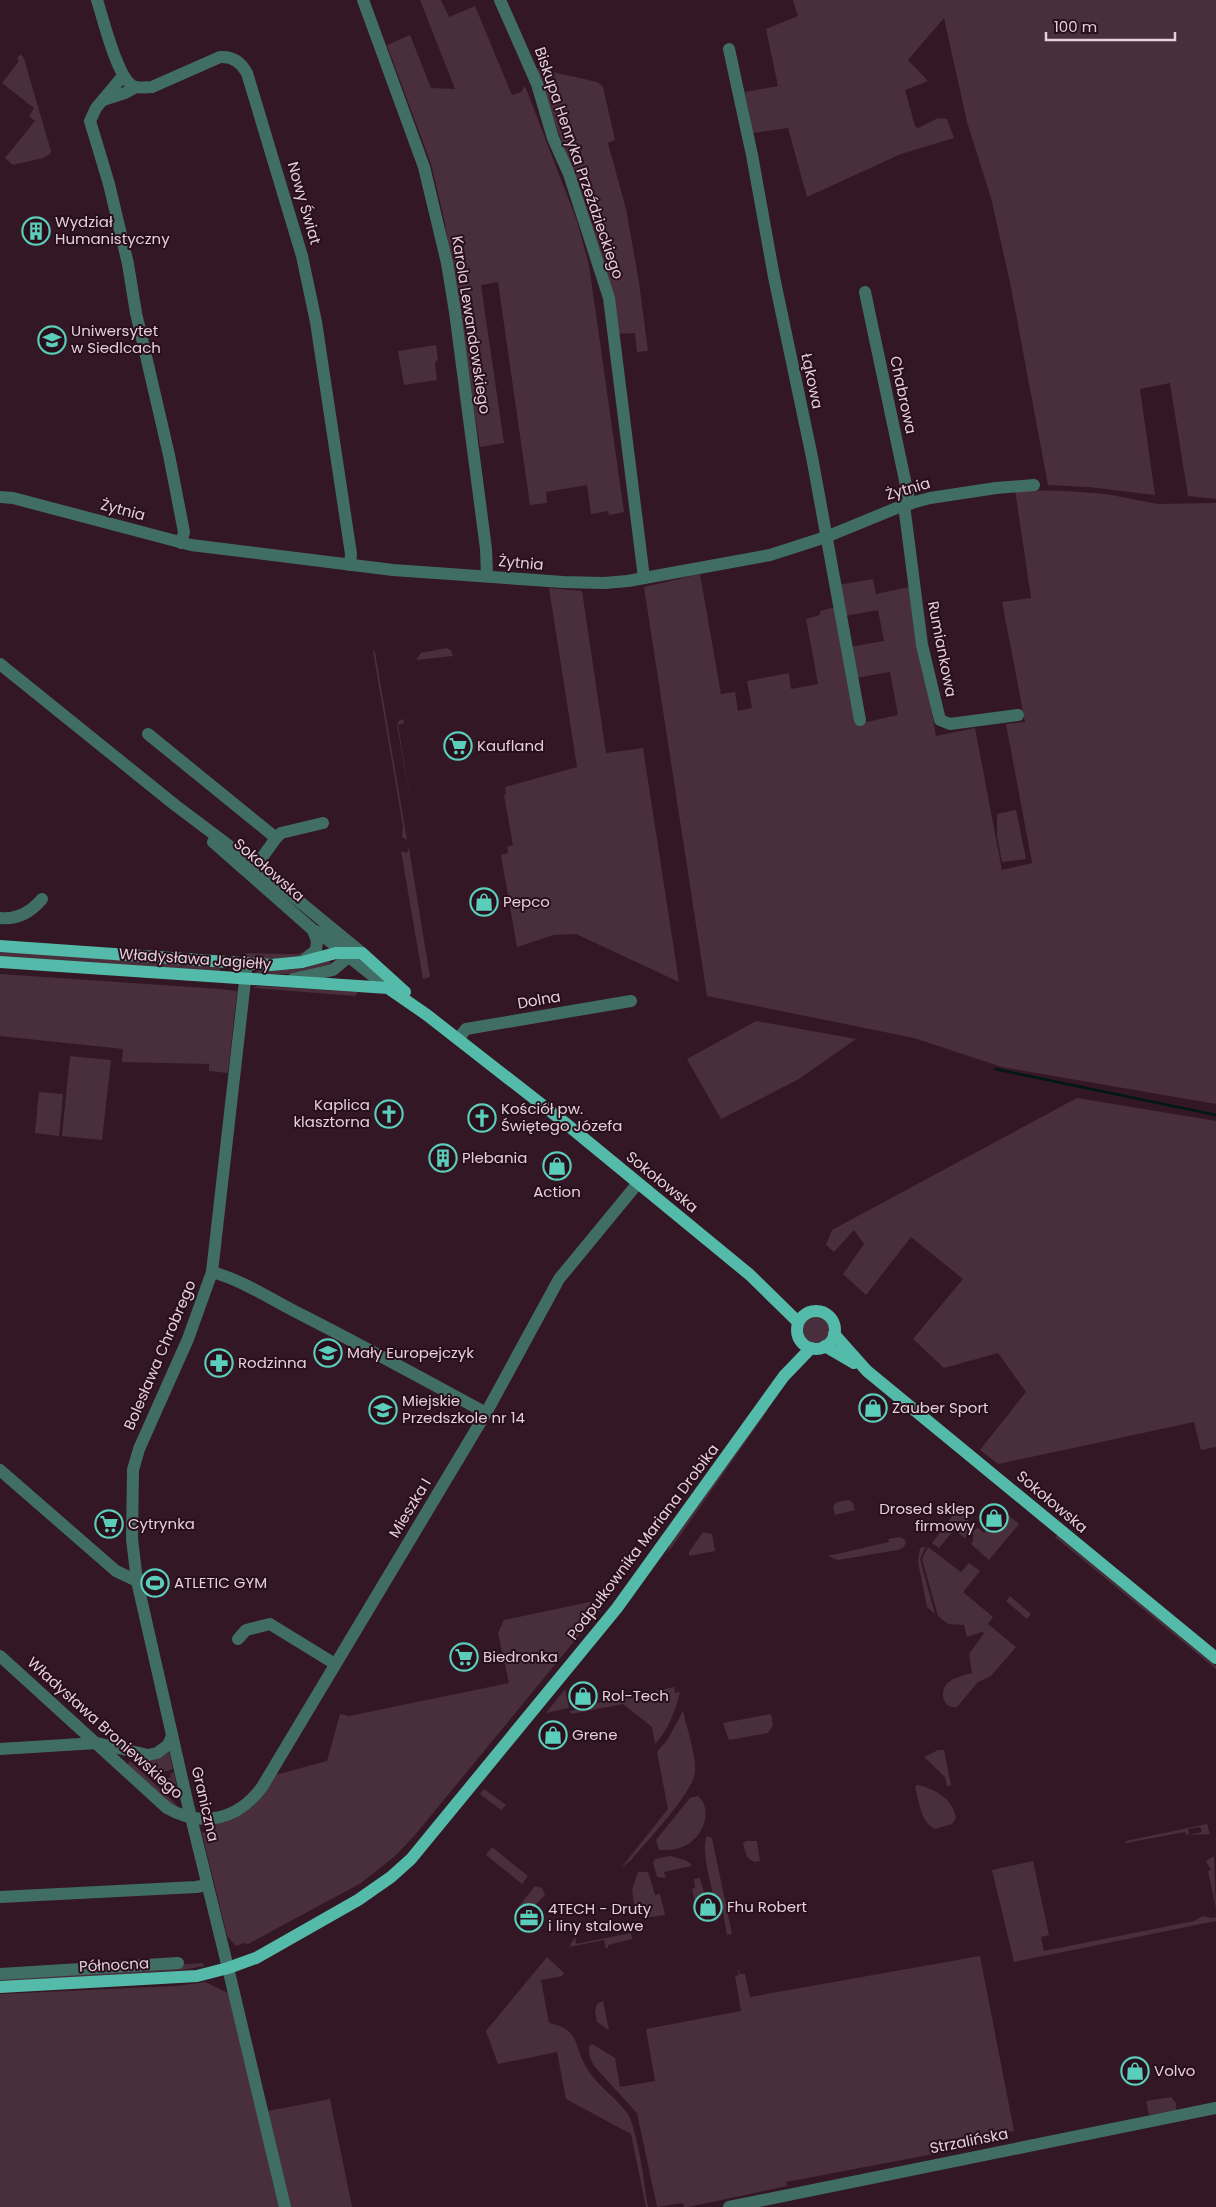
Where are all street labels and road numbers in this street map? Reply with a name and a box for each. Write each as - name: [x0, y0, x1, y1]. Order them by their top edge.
- street label: Biskupa Henryka Przeździeckiego: [530, 44, 629, 282]
- street label: Nowy Świat: [283, 159, 326, 247]
- street label: Karola Lewandowskiego: [447, 234, 496, 416]
- street label: Łąkowa: [796, 351, 829, 411]
- street label: Chabrowa: [885, 354, 922, 436]
- street label: Żytnia: [883, 472, 933, 505]
- street label: Żytnia: [98, 493, 148, 526]
- street label: Żytnia: [497, 550, 545, 575]
- street label: Rumiankowa: [923, 599, 962, 699]
- street label: Sokołowska: [230, 833, 309, 906]
- street label: Władysława Jagiełły: [118, 943, 272, 974]
- street label: Dolna: [516, 985, 562, 1014]
- street label: Sokołowska: [622, 1146, 703, 1217]
- street label: Bolesława Chrobrego: [118, 1277, 201, 1433]
- street label: Podpułkownika Mariana Drobika: [562, 1439, 723, 1644]
- street label: Sokołowska: [1012, 1466, 1092, 1538]
- street label: Mieszka I: [384, 1474, 436, 1541]
- street label: Władysława Broniewskiego: [23, 1652, 188, 1803]
- street label: Graniczna: [187, 1764, 224, 1843]
- street label: Północna: [78, 1952, 150, 1977]
- street label: Strzalińska: [928, 2123, 1010, 2158]

